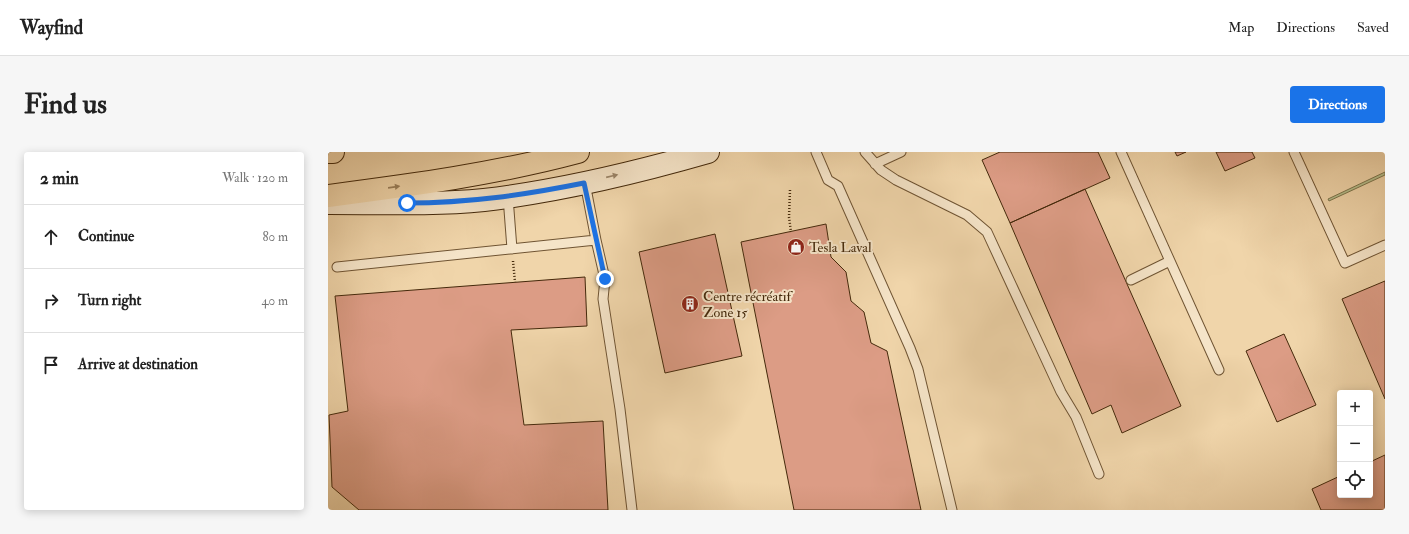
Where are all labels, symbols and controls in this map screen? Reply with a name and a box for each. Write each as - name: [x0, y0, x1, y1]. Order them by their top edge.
- text: Wayfind: [20, 16, 83, 40]
- text: Map: [1228, 19, 1254, 36]
- text: Directions: [1276, 19, 1335, 36]
- text: Saved: [1357, 19, 1389, 36]
- button: Directions: [1290, 86, 1385, 123]
- text: Find us: [24, 87, 107, 122]
- text: 2 min: [40, 168, 79, 189]
- text: Walk · 120 m: [222, 170, 288, 186]
- one-way arrow: [606, 173, 618, 179]
- one-way arrow: [388, 184, 400, 190]
- route start: [398, 194, 416, 212]
- icon: ahead: [40, 226, 62, 248]
- text: Continue: [78, 227, 134, 246]
- text: 80 m: [262, 229, 288, 245]
- shop icon: Tesla Laval: [786, 237, 806, 257]
- place label: Tesla Laval: [809, 239, 872, 256]
- route end: [596, 270, 614, 288]
- place label: Centre récréatif Zone 15: [703, 288, 793, 321]
- icon: right: [40, 290, 62, 312]
- text: Turn right: [78, 291, 141, 310]
- text: 40 m: [262, 293, 288, 309]
- building icon: Centre récréatif Zone 15: [680, 294, 700, 314]
- icon: arrive: [40, 354, 62, 376]
- text: Arrive at destination: [78, 355, 198, 374]
- map controls: [1337, 390, 1373, 498]
- button: +: [1337, 390, 1373, 426]
- button: −: [1337, 426, 1373, 462]
- button: locate: [1337, 462, 1373, 498]

